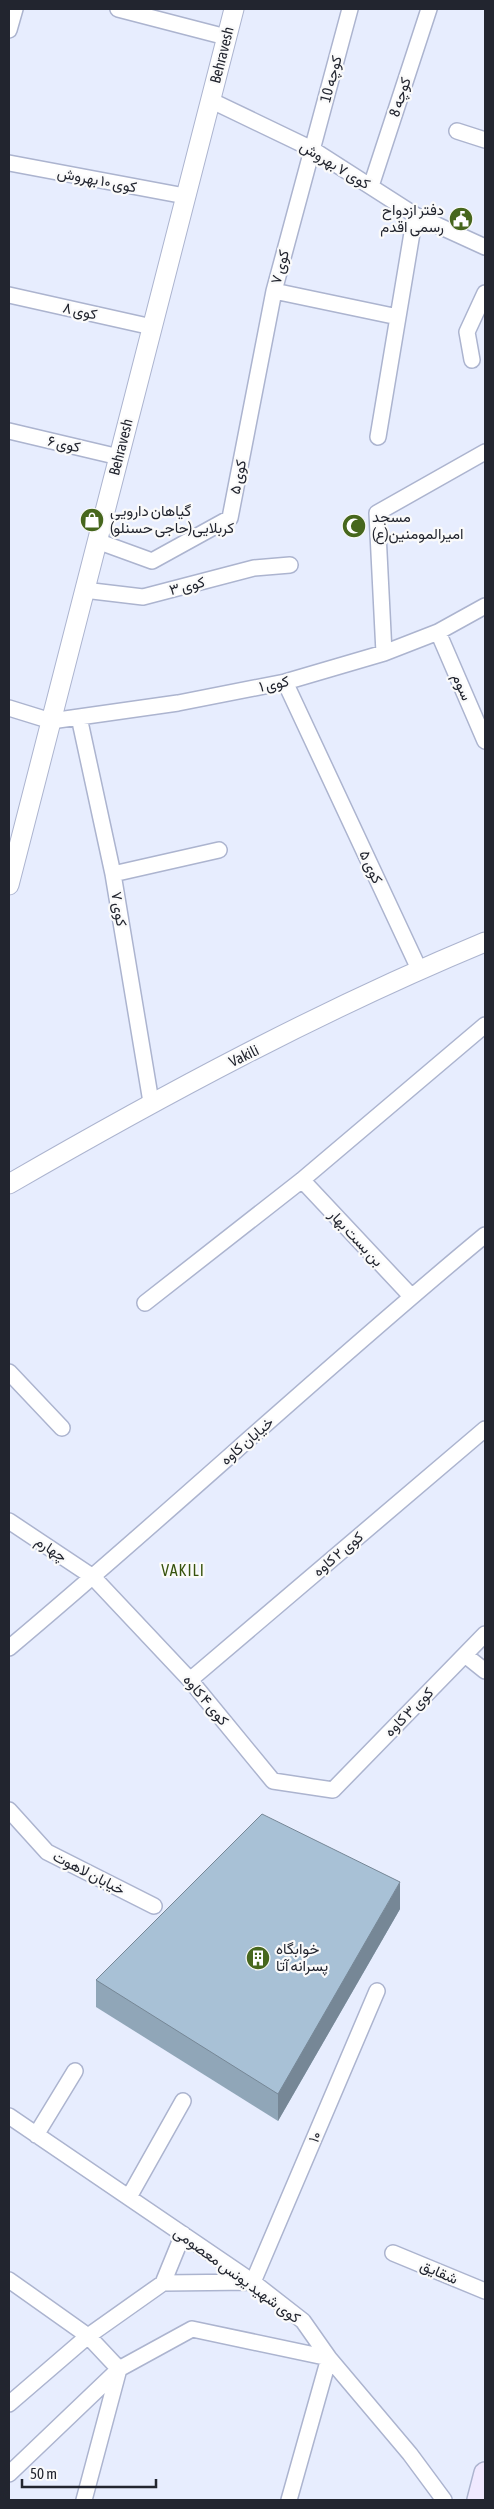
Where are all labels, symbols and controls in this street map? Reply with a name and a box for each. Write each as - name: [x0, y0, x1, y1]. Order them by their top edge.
- street label: Behravesh: [206, 25, 237, 85]
- street label: کوچه 10: [316, 53, 347, 104]
- street label: کوچه 8: [385, 75, 416, 119]
- street label: کوی ۷ بهروش: [296, 137, 374, 194]
- street label: کوی ۱۰ بهروش: [56, 163, 139, 198]
- place label: دفتر ازدواح رسمی اقدم: [380, 201, 444, 237]
- public building icon: دفتر ازدواح رسمی اقدم: [448, 206, 474, 232]
- street label: کوی ۷: [267, 248, 294, 286]
- street label: کوی ۸: [61, 298, 99, 325]
- street label: Behravesh: [105, 417, 136, 477]
- street label: کوی ۶: [46, 431, 83, 458]
- street label: کوی ۵: [226, 458, 251, 496]
- place label: گیاهان دارویی کربلایی(حاجی حسنلو): [110, 502, 235, 538]
- shop icon: گیاهان دارویی کربلایی(حاجی حسنلو): [79, 507, 105, 533]
- place label: مسجد امیرالمومنین(ع): [372, 508, 464, 545]
- mosque icon: مسجد امیرالمومنین(ع): [341, 513, 367, 539]
- street label: کوی ۳: [167, 573, 207, 600]
- street label: سوم: [447, 671, 476, 704]
- street label: کوی ۱: [257, 672, 291, 697]
- street label: کوی ۵: [355, 847, 387, 887]
- street label: کوی ۷: [106, 890, 131, 928]
- street label: Vakili: [226, 1041, 261, 1070]
- street label: بن بست بهار: [324, 1205, 387, 1271]
- street label: خیابان کاوه: [217, 1413, 277, 1469]
- street label: کوی ۲ کاوه: [309, 1528, 368, 1581]
- street label: چهارم: [31, 1532, 70, 1567]
- district label: VAKILI: [161, 1561, 205, 1579]
- street label: کوی ۴ کاوه: [179, 1671, 233, 1730]
- street label: کوی ۳ کاوه: [381, 1683, 438, 1741]
- street label: خیابان لاهوت: [50, 1847, 128, 1899]
- place label: خوابگاه پسرانه آتا: [276, 1940, 328, 1976]
- building icon: خوابگاه پسرانه آتا: [245, 1945, 271, 1971]
- street label: ۱۰: [305, 2129, 324, 2145]
- street label: کوی شهید یونس معصومی: [170, 2223, 304, 2328]
- street label: شقایق: [417, 2256, 461, 2289]
- scale bar: [22, 2456, 156, 2488]
- text: 50 m: [30, 2465, 57, 2482]

